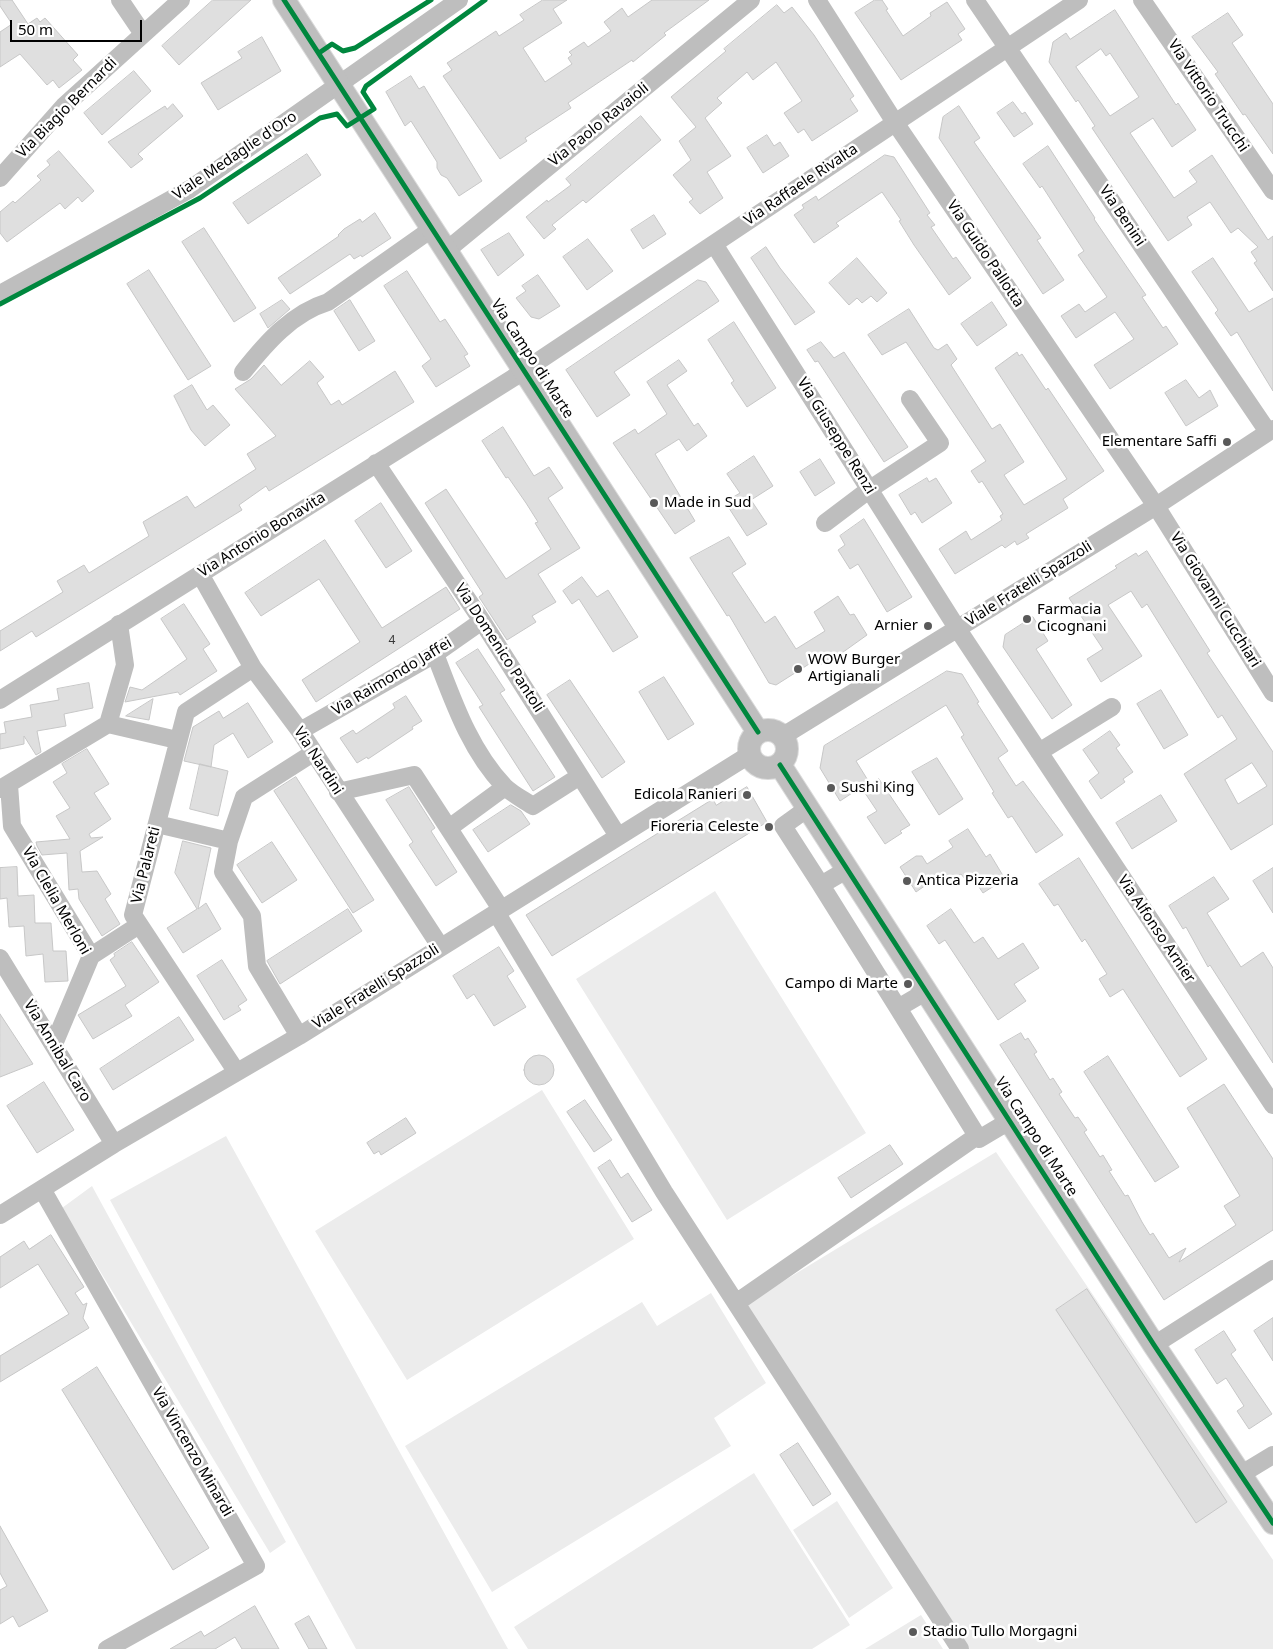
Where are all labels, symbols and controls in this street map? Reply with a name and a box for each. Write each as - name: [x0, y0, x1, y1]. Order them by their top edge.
- scale bar: [12, 10, 145, 42]
- text: 50 m: [18, 19, 53, 39]
- street label: Via Vittorio Trucchi: [1164, 36, 1252, 156]
- street label: Via Biagio Bernardi: [13, 54, 121, 162]
- street label: Via Paolo Ravaioli: [546, 79, 652, 171]
- street label: Viale Medaglie d'Oro: [170, 108, 300, 204]
- street label: Via Raffaele Rivalta: [741, 140, 861, 230]
- street label: Via Benini: [1095, 182, 1149, 250]
- street label: Via Guido Pallotta: [943, 197, 1027, 311]
- street label: Via Campo di Marte: [487, 296, 577, 422]
- street label: Via Giuseppe Renzi: [793, 375, 879, 497]
- place label: Elementare Saffi: [1102, 433, 1217, 451]
- marker: Elementare Saffi: [1221, 436, 1233, 448]
- street label: Via Antonio Bonavita: [195, 489, 329, 581]
- place label: Made in Sud: [664, 494, 751, 512]
- marker: Made in Sud: [648, 497, 660, 509]
- street label: Via Giovanni Cucchiari: [1166, 529, 1264, 671]
- street label: Viale Fratelli Spazzoli: [962, 538, 1096, 630]
- street label: Via Domenico Pantoli: [451, 580, 547, 716]
- place label: Farmacia Cicognani: [1037, 601, 1107, 636]
- marker: Farmacia Cicognani: [1021, 613, 1033, 625]
- place label: Arnier: [874, 617, 918, 635]
- marker: Arnier: [922, 620, 934, 632]
- street label: Via Raimondo Jaffei: [329, 634, 455, 720]
- house number: 4: [389, 634, 395, 648]
- place label: WOW Burger Artigianali: [808, 651, 900, 686]
- marker: WOW Burger Artigianali: [792, 663, 804, 675]
- street label: Via Nardini: [289, 724, 347, 798]
- place label: Sushi King: [841, 779, 914, 797]
- marker: Sushi King: [825, 782, 837, 794]
- place label: Edicola Ranieri: [634, 786, 737, 804]
- marker: Edicola Ranieri: [741, 789, 753, 801]
- place label: Fioreria Celeste: [650, 818, 759, 836]
- marker: Fioreria Celeste: [763, 821, 775, 833]
- street label: Via Palareti: [128, 825, 164, 905]
- street label: Via Clelia Merloni: [18, 844, 94, 958]
- place label: Antica Pizzeria: [917, 872, 1019, 890]
- street label: Via Alfonso Arnier: [1113, 872, 1199, 986]
- marker: Antica Pizzeria: [901, 875, 913, 887]
- street label: Viale Fratelli Spazzoli: [309, 941, 443, 1033]
- place label: Campo di Marte: [785, 975, 898, 993]
- marker: Campo di Marte: [902, 978, 914, 990]
- street label: Via Annibal Caro: [20, 997, 94, 1105]
- street label: Via Campo di Marte: [991, 1074, 1081, 1200]
- street label: Via Vincenzo Minardi: [148, 1384, 236, 1520]
- place label: Stadio Tullo Morgagni: [923, 1623, 1077, 1641]
- marker: Stadio Tullo Morgagni: [907, 1626, 919, 1638]

